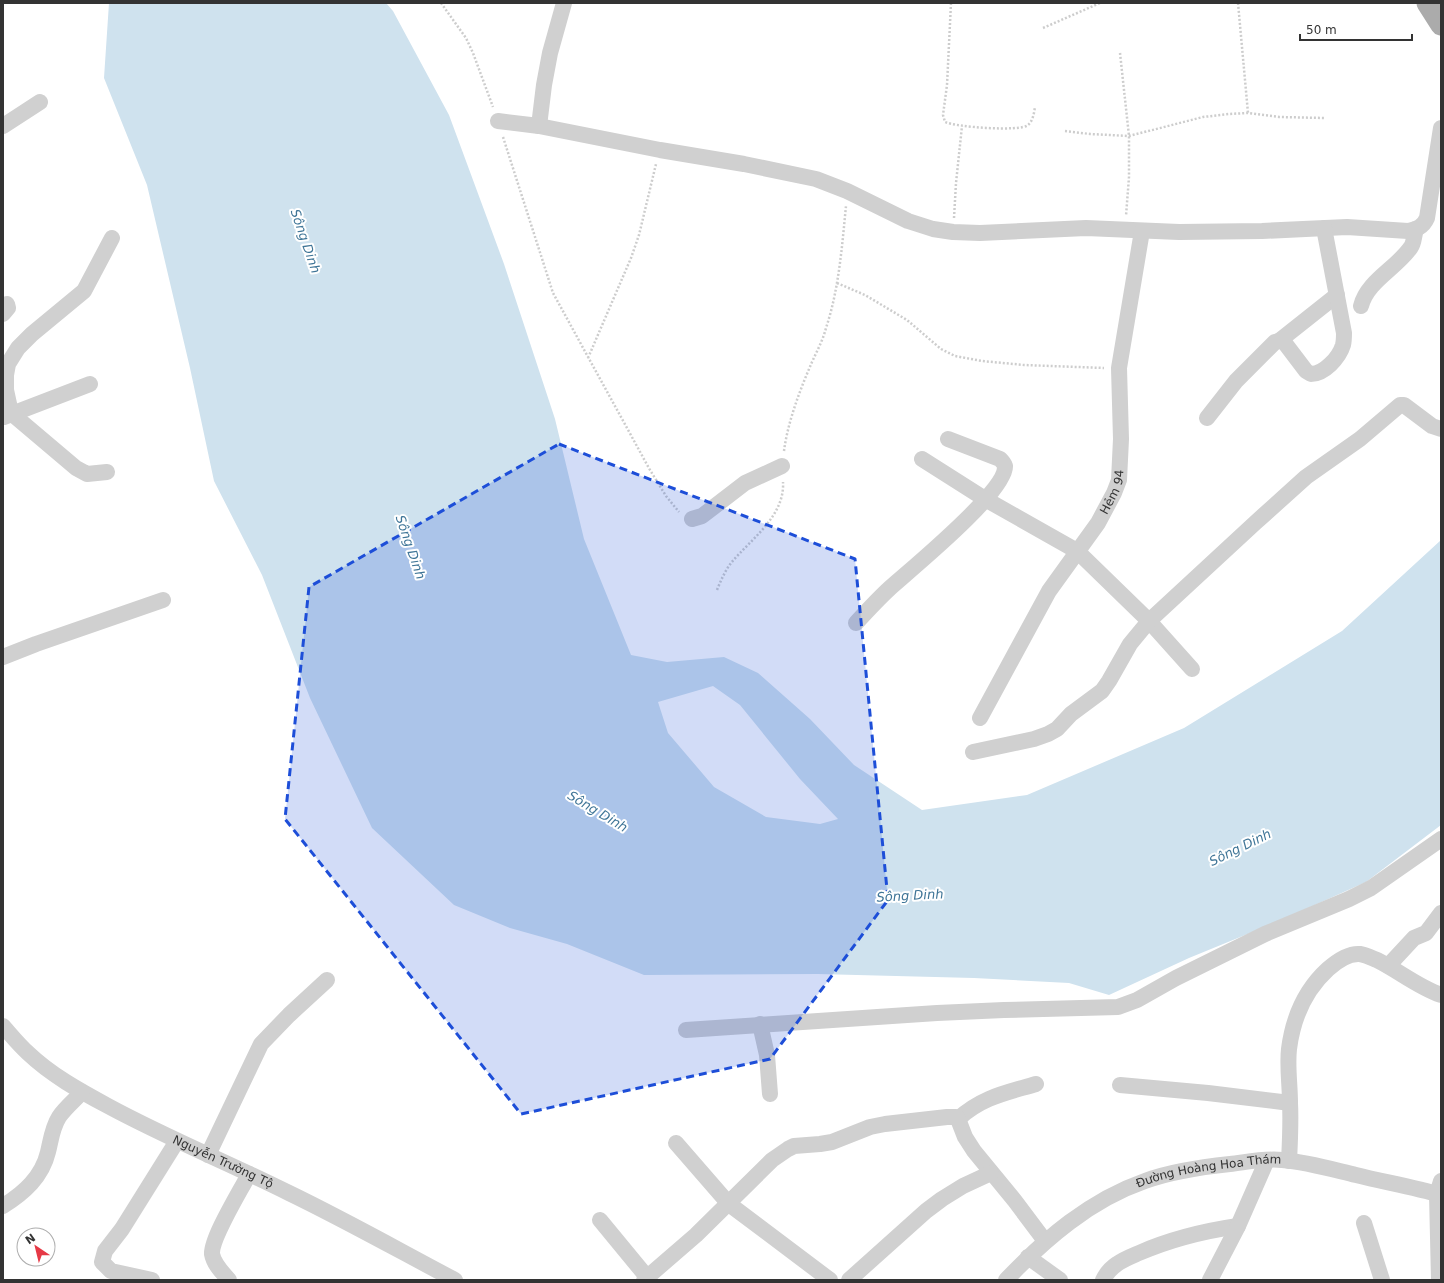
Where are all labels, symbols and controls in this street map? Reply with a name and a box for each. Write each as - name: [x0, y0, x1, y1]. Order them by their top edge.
- scale bar: [1300, 16, 1412, 42]
- text: 50 m: [1306, 23, 1337, 37]
- water label: Sông Dinh: [288, 207, 324, 275]
- street label: Hẻm 94: [1097, 469, 1127, 517]
- water label: Sông Dinh: [393, 513, 429, 581]
- water label: Sông Dinh: [565, 788, 630, 835]
- water label: Sông Dinh: [1207, 826, 1274, 869]
- water label: Sông Dinh: [876, 886, 944, 905]
- street label: Nguyễn Trường Tộ: [171, 1132, 276, 1191]
- street label: Đường Hoàng Hoa Thám: [1134, 1152, 1282, 1191]
- north arrow: [16, 1227, 56, 1267]
- text: N: [23, 1231, 38, 1247]

